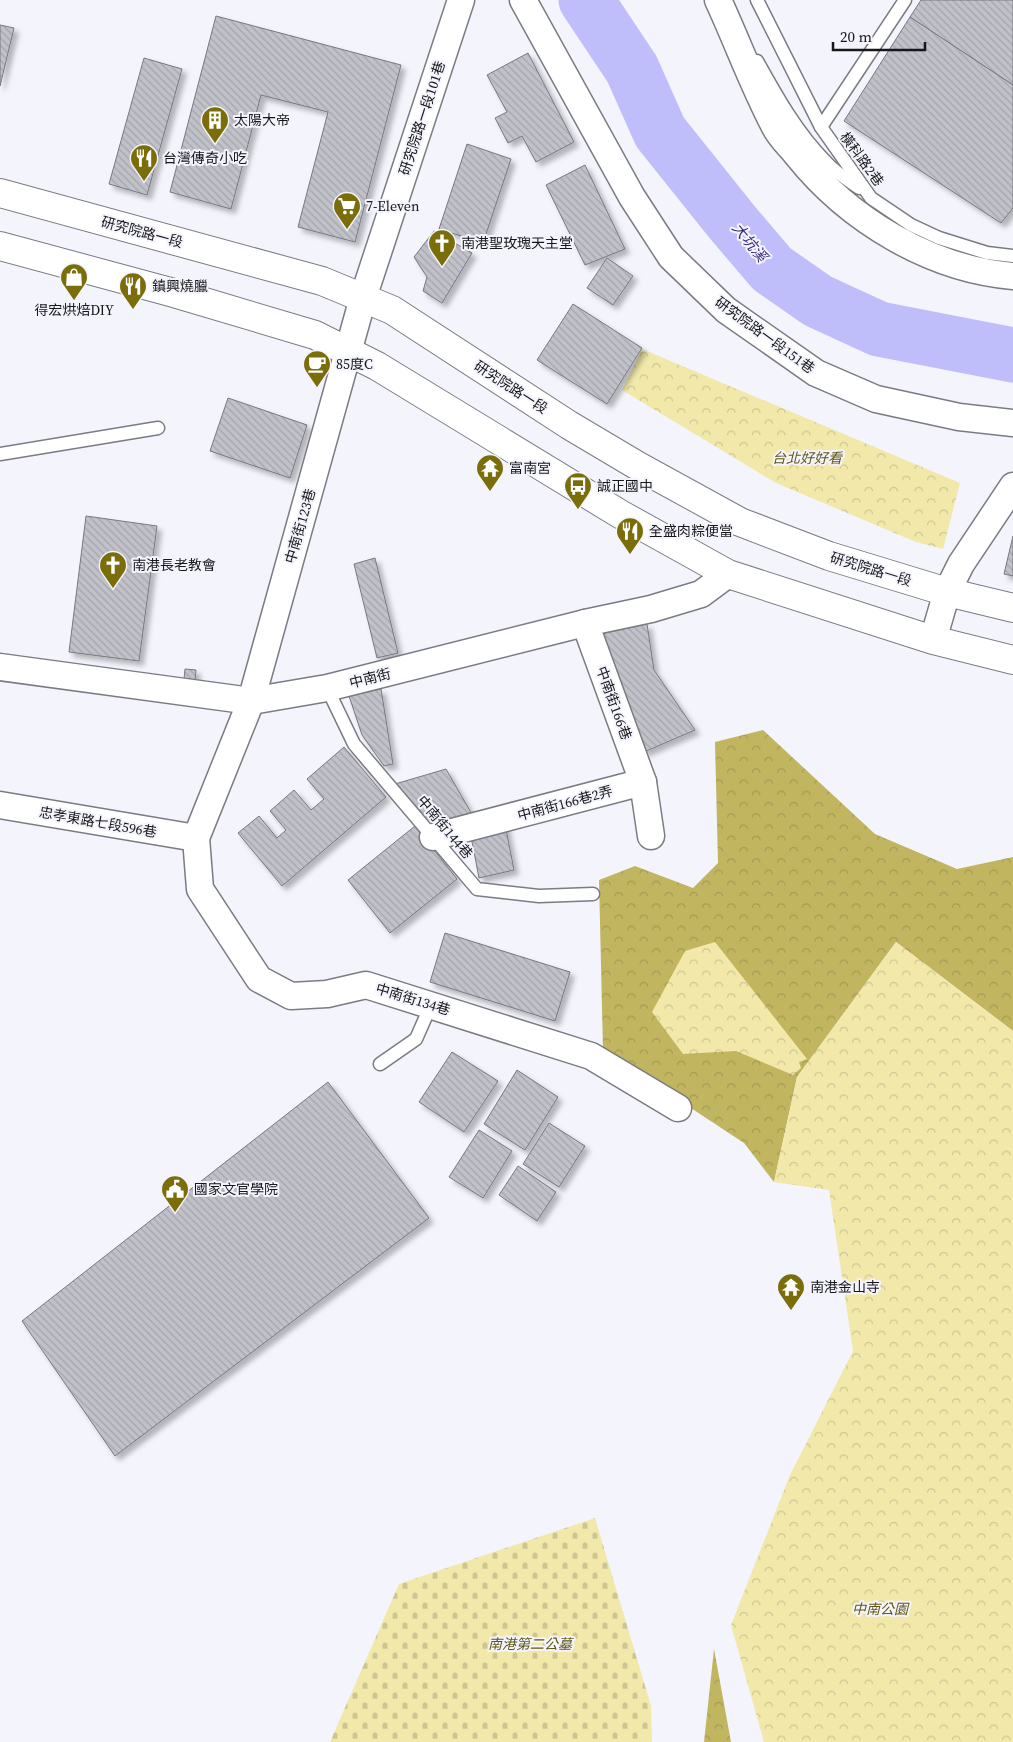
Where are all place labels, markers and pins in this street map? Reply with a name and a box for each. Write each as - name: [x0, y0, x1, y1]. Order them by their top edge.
- building icon: 太陽大帝: [200, 105, 230, 144]
- place label: 太陽大帝: [234, 110, 290, 130]
- restaurant icon: 台灣傳奇小吃: [129, 143, 159, 182]
- place label: 台灣傳奇小吃: [163, 148, 247, 168]
- supermarket icon: 7-Eleven: [332, 191, 362, 230]
- place label: 7-Eleven: [366, 196, 420, 216]
- church icon: 南港聖玫瑰天主堂: [427, 228, 457, 267]
- place label: 南港聖玫瑰天主堂: [461, 233, 573, 253]
- shop icon: 得宏烘焙DIY: [59, 262, 89, 301]
- restaurant icon: 鎮興燒臘: [118, 271, 148, 310]
- place label: 鎮興燒臘: [152, 276, 208, 296]
- place label: 得宏烘焙DIY: [34, 300, 114, 320]
- cafe icon: 85度C: [302, 349, 332, 388]
- place label: 85度C: [336, 354, 373, 374]
- temple icon: 富南宮: [475, 453, 505, 492]
- place label: 富南宮: [509, 458, 551, 478]
- bus stop icon: 誠正國中: [563, 471, 593, 510]
- place label: 誠正國中: [597, 476, 653, 496]
- restaurant icon: 全盛肉粽便當: [615, 516, 645, 555]
- place label: 全盛肉粽便當: [649, 521, 733, 541]
- church icon: 南港長老教會: [98, 550, 128, 589]
- place label: 南港長老教會: [132, 555, 216, 575]
- public building icon: 國家文官學院: [160, 1174, 190, 1213]
- place label: 國家文官學院: [194, 1179, 278, 1199]
- temple icon: 南港金山寺: [776, 1272, 806, 1311]
- place label: 南港金山寺: [810, 1277, 880, 1297]

